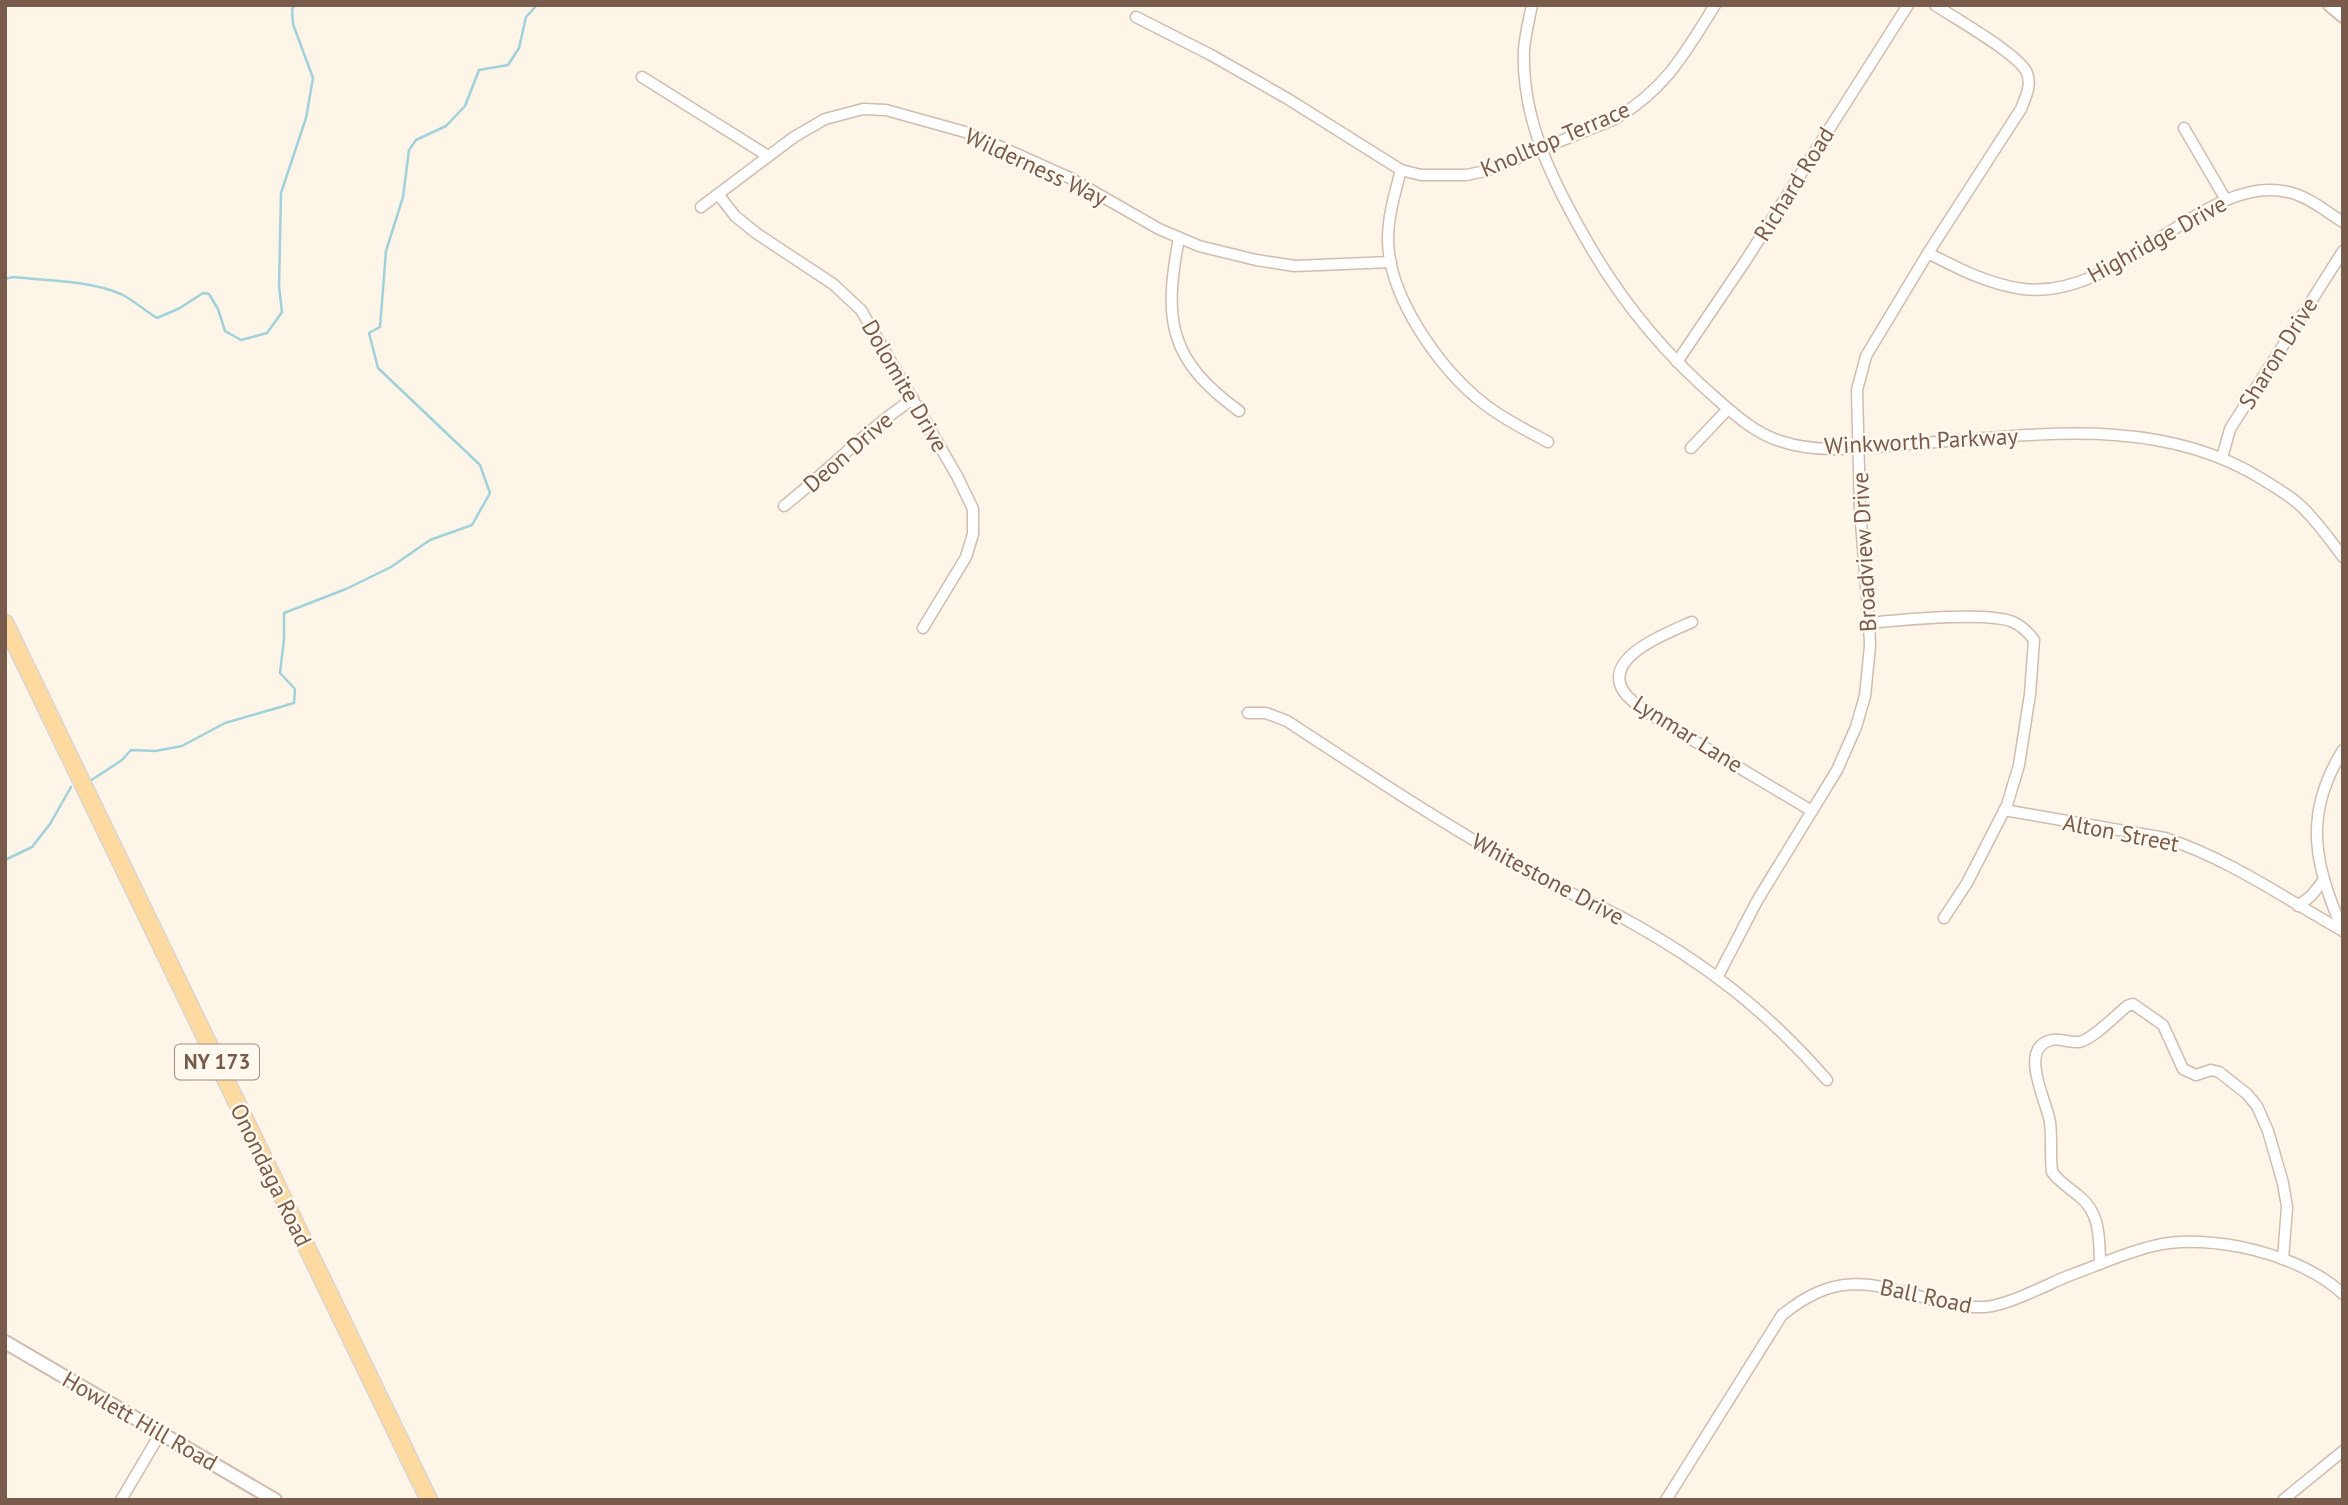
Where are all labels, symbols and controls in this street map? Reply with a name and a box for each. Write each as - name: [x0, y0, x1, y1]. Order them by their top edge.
- street label: Knolltop Terrace: [1476, 94, 1634, 183]
- street label: Wilderness Way: [961, 121, 1112, 212]
- street label: Richard Road: [1747, 121, 1840, 246]
- street label: Highridge Drive: [2082, 188, 2231, 289]
- street label: Sharon Drive: [2232, 291, 2323, 414]
- street label: Dolomite Drive: [856, 314, 955, 457]
- street label: Deon Drive: [797, 405, 898, 498]
- street label: Winkworth Parkway: [1823, 421, 2019, 460]
- street label: Broadview Drive: [1845, 471, 1882, 633]
- street label: Lynmar Lane: [1628, 688, 1749, 779]
- street label: Alton Street: [2061, 807, 2182, 858]
- street label: Whitestone Drive: [1467, 826, 1629, 931]
- road number: NY 173: [175, 1044, 259, 1080]
- street label: Onondaga Road: [224, 1098, 319, 1251]
- street label: Ball Road: [1878, 1272, 1975, 1319]
- street label: Howlett Hill Road: [57, 1364, 223, 1477]

